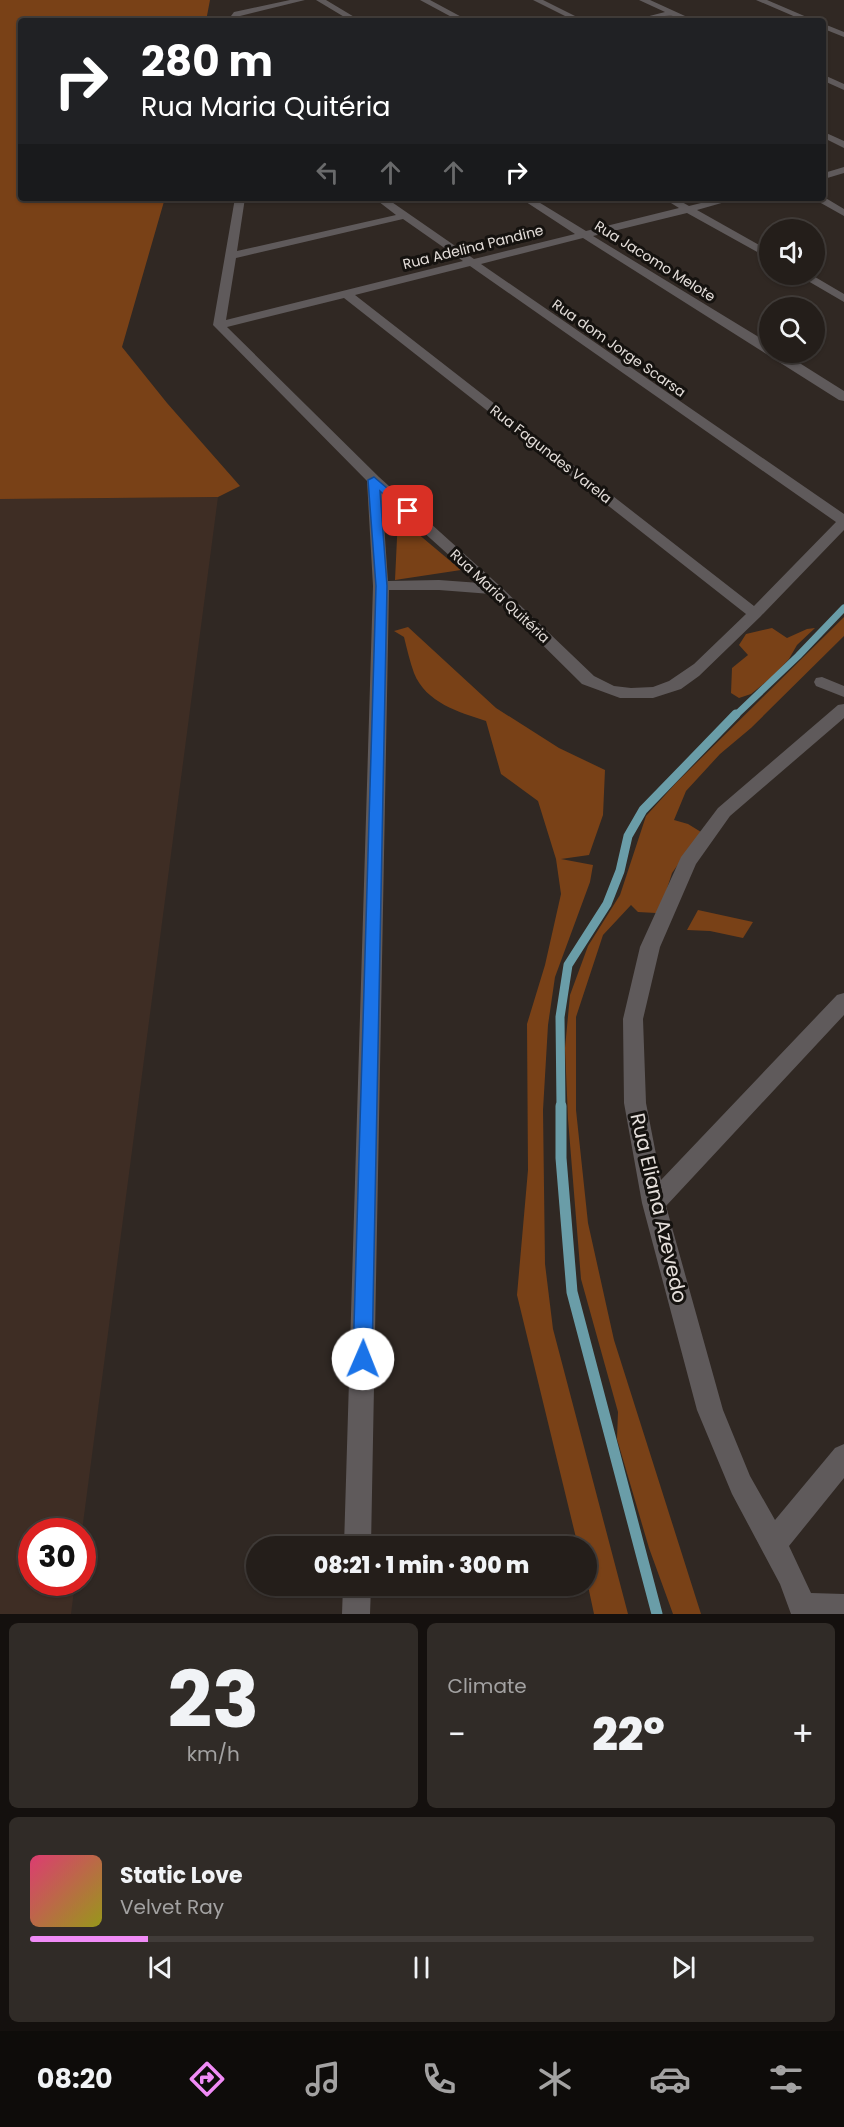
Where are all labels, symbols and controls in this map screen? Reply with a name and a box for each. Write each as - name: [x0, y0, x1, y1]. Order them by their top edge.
- text: 280 m: [141, 32, 273, 91]
- icon: right: [42, 42, 120, 120]
- text: Rua Maria Quitéria: [141, 88, 391, 125]
- icon: left: [311, 156, 344, 189]
- icon: ahead: [374, 156, 407, 189]
- icon: ahead: [437, 156, 470, 189]
- icon: right: [500, 156, 533, 189]
- street label: Rua Jacomo Melote: [591, 216, 720, 306]
- map controls: [759, 219, 825, 363]
- button: sound: [759, 219, 825, 285]
- street label: Rua Adelina Pandine: [401, 220, 546, 274]
- street label: Rua dom Jorge Scarsa: [548, 294, 690, 402]
- button: search: [759, 297, 825, 363]
- street label: Rua Fagundes Varela: [486, 400, 616, 508]
- pin: [382, 485, 433, 536]
- icon: arrive: [391, 494, 424, 527]
- street label: Rua Maria Quitéria: [446, 545, 554, 647]
- street label: Rua Eliana Azevedo: [624, 1110, 694, 1306]
- position arrow: [331, 1327, 395, 1391]
- speed limit sign: 30: [18, 1518, 96, 1596]
- text: 08:21 · 1 min · 300 m: [314, 1550, 529, 1581]
- text: 23: [167, 1645, 259, 1754]
- text: Climate: [448, 1672, 527, 1700]
- text: 22°: [592, 1703, 665, 1766]
- text: −: [448, 1711, 466, 1758]
- text: +: [791, 1711, 814, 1758]
- text: km/h: [187, 1740, 240, 1768]
- text: Static Love: [120, 1860, 243, 1891]
- text: Velvet Ray: [120, 1893, 224, 1921]
- icon: previous: [144, 1951, 177, 1984]
- icon: pause: [405, 1951, 438, 1984]
- icon: next: [667, 1951, 700, 1984]
- icon: directions: [186, 2058, 228, 2100]
- icon: music: [302, 2058, 344, 2100]
- icon: phone: [418, 2058, 460, 2100]
- icon: climate: [534, 2058, 576, 2100]
- icon: car: [649, 2058, 691, 2100]
- icon: filters: [765, 2058, 807, 2100]
- text: 08:20: [37, 2060, 113, 2097]

